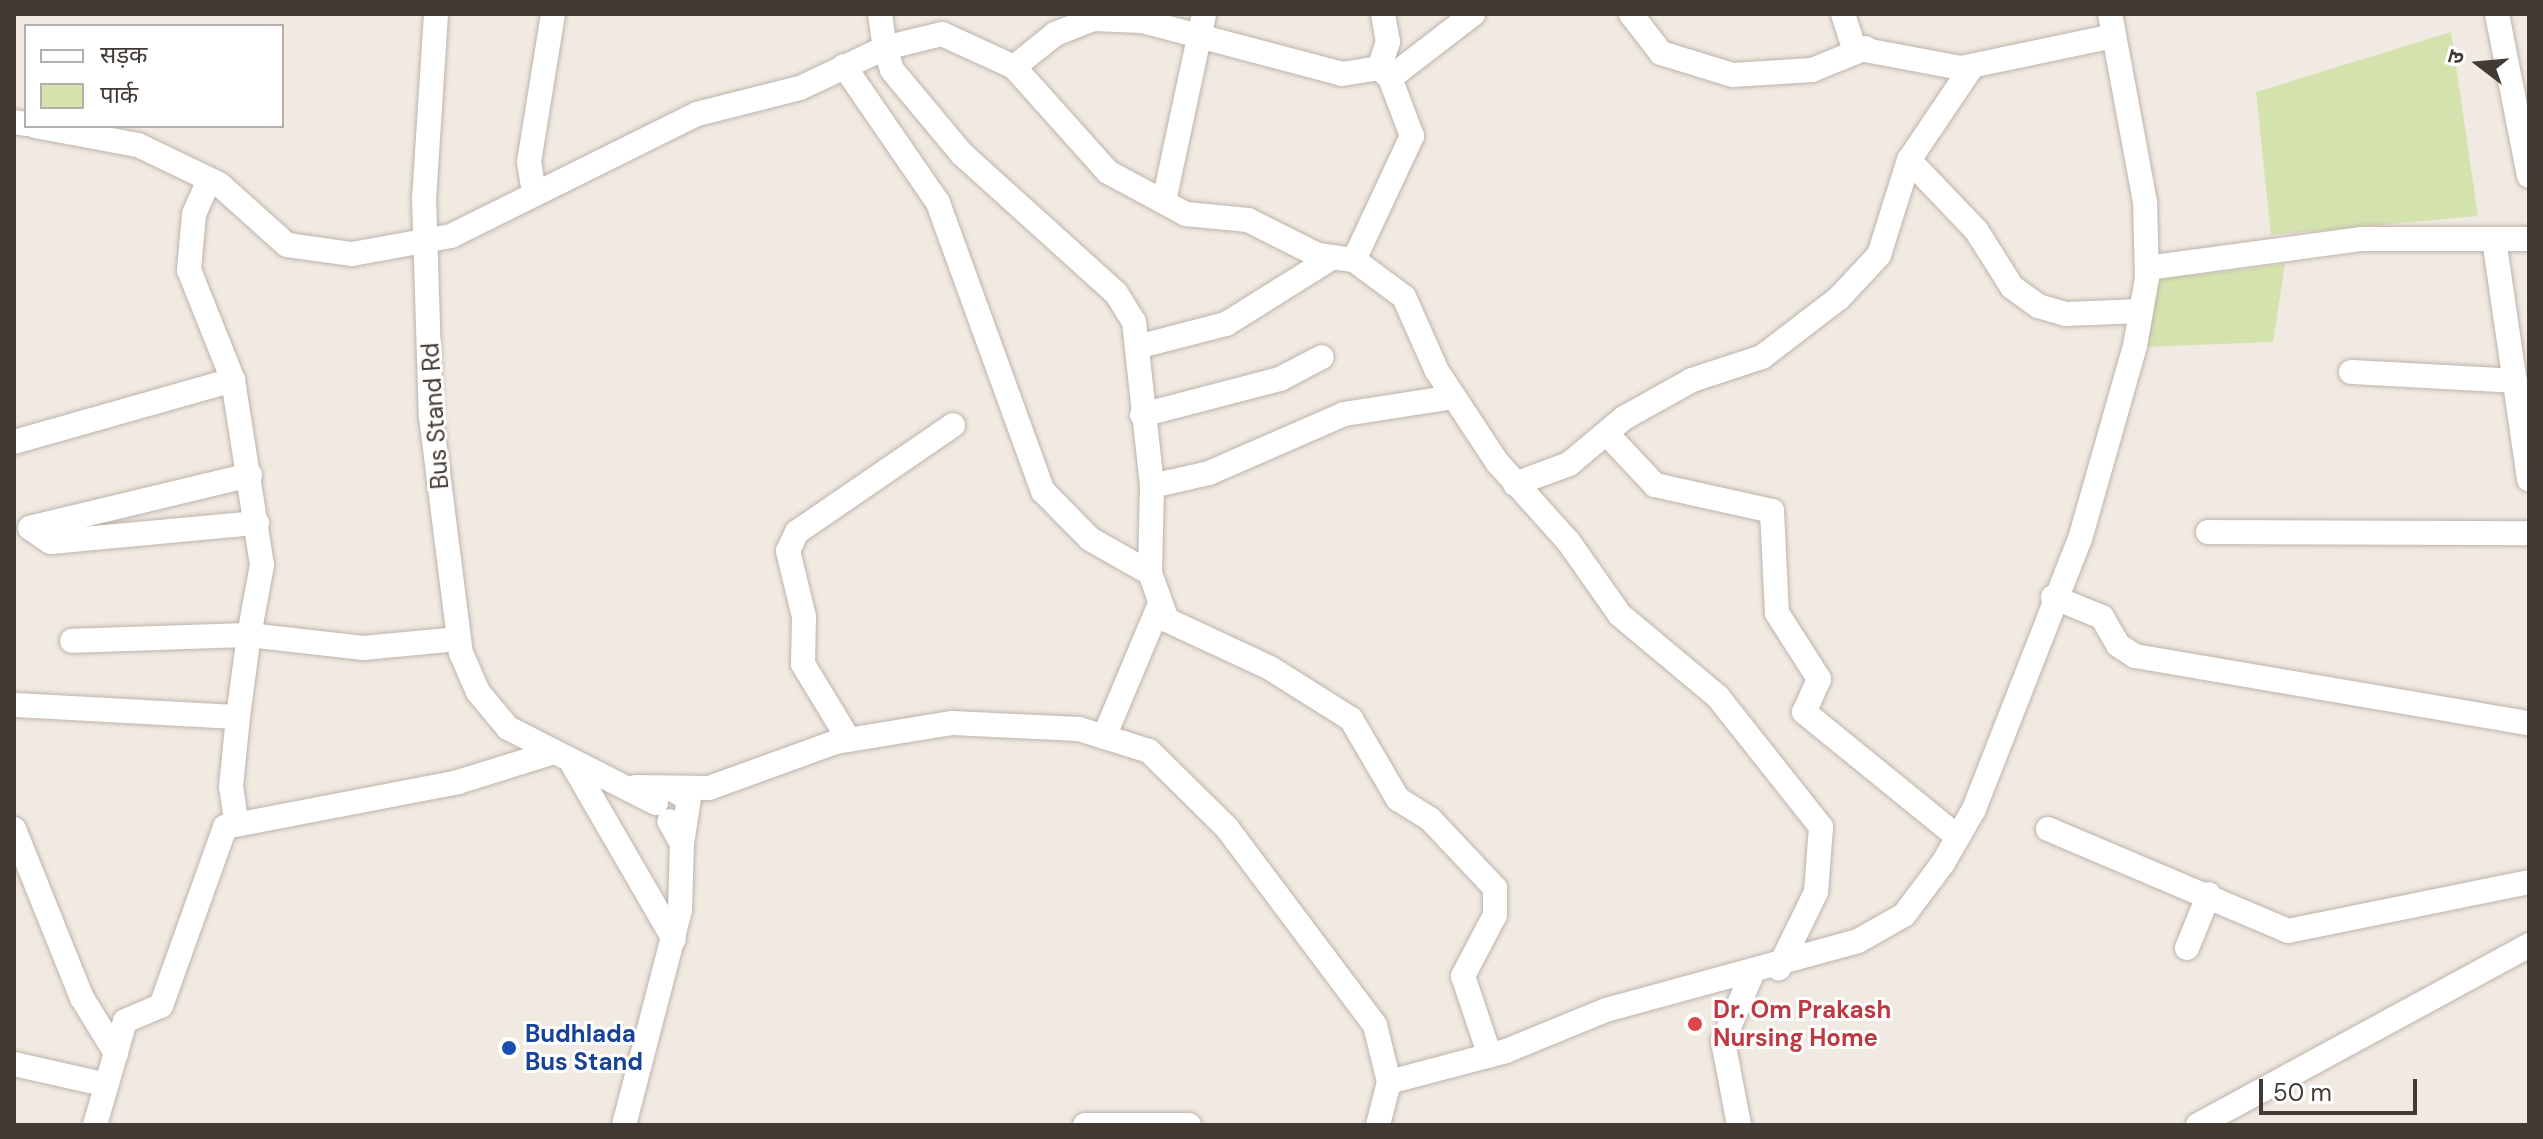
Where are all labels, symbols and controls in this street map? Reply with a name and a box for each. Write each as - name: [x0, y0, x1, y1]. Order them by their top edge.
- legend: [24, 24, 284, 128]
- north arrow: [2439, 24, 2519, 104]
- text: सड़क: [100, 39, 148, 70]
- text: उ: [2440, 47, 2471, 67]
- text: पार्क: [100, 79, 138, 110]
- street label: Bus Stand Rd: [416, 342, 454, 490]
- place label: Dr. Om Prakash Nursing Home: [1713, 996, 1891, 1052]
- marker: Dr. Om Prakash Nursing Home: [1684, 1013, 1706, 1035]
- place label: Budhlada Bus Stand: [525, 1020, 643, 1076]
- marker: Budhlada Bus Stand: [500, 1039, 518, 1057]
- scale bar: [2263, 1063, 2421, 1113]
- text: 50 m: [2273, 1077, 2332, 1108]

